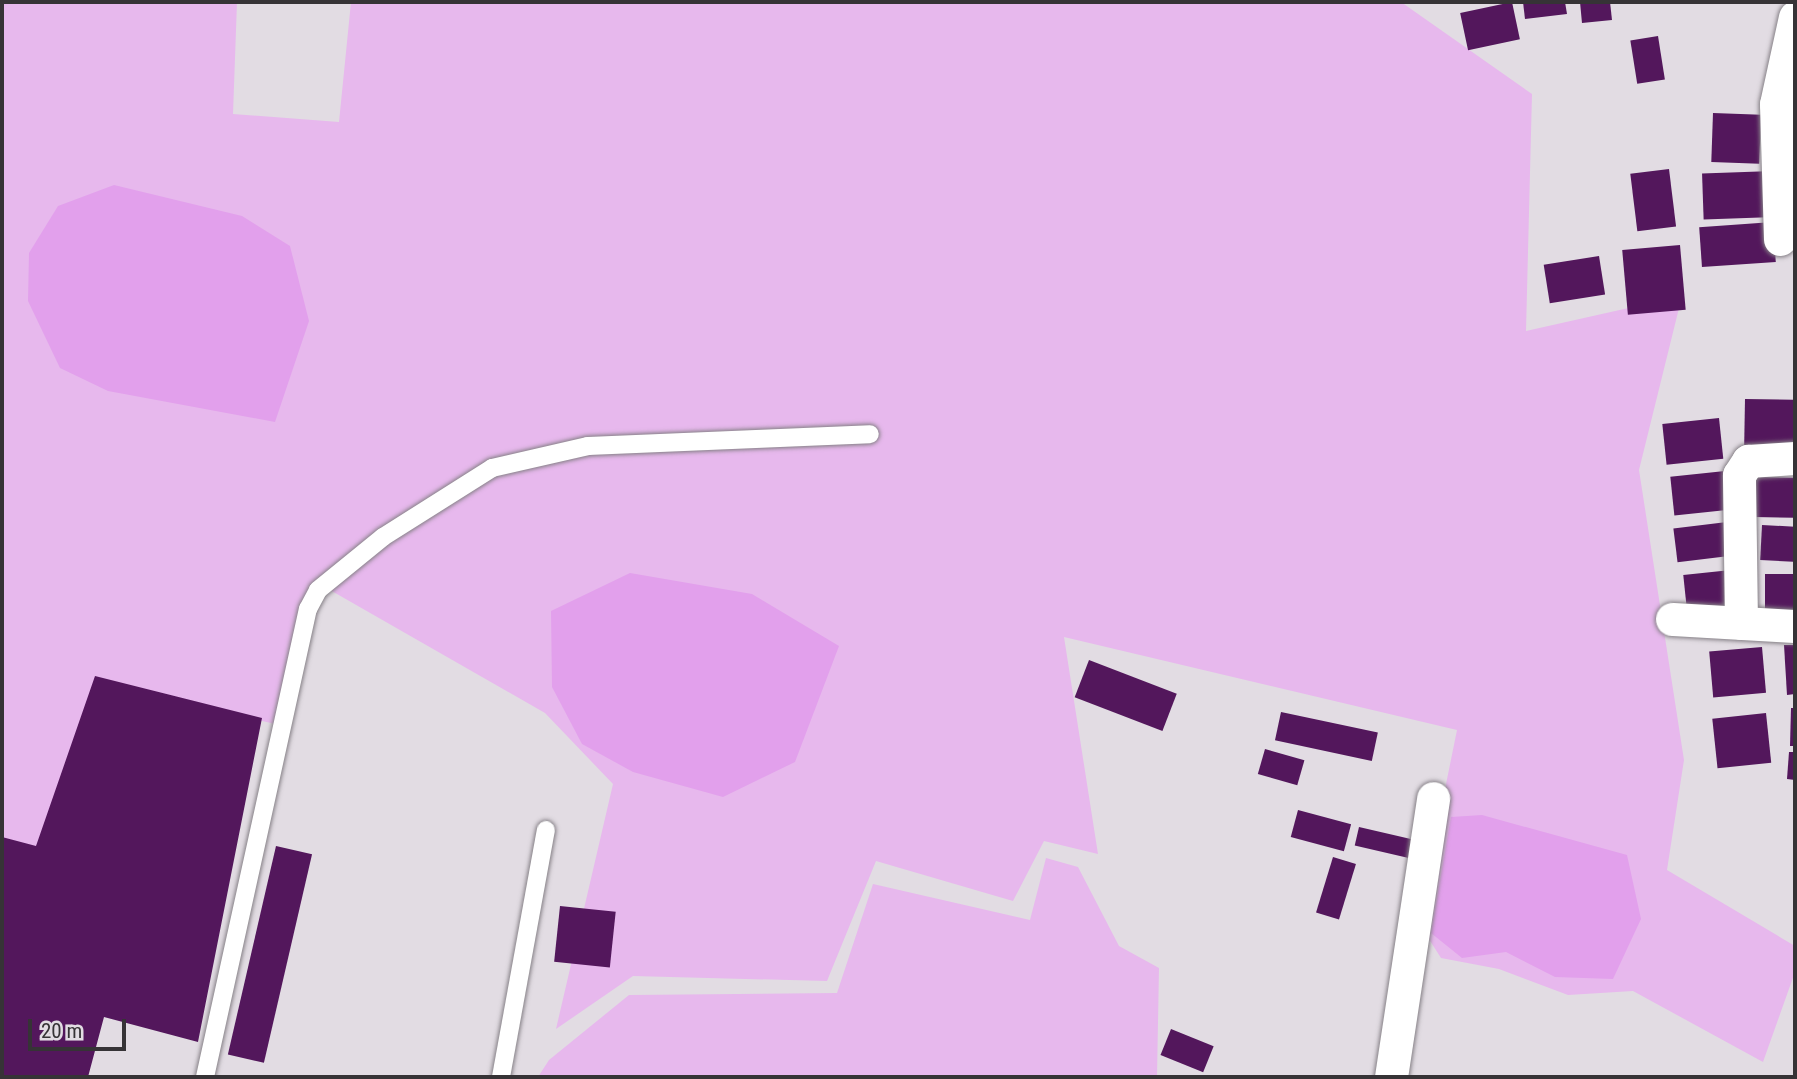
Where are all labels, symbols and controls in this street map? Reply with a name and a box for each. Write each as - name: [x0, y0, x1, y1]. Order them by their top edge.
- scale bar: [32, 1006, 130, 1050]
- text: 20 m: [41, 1019, 82, 1043]

